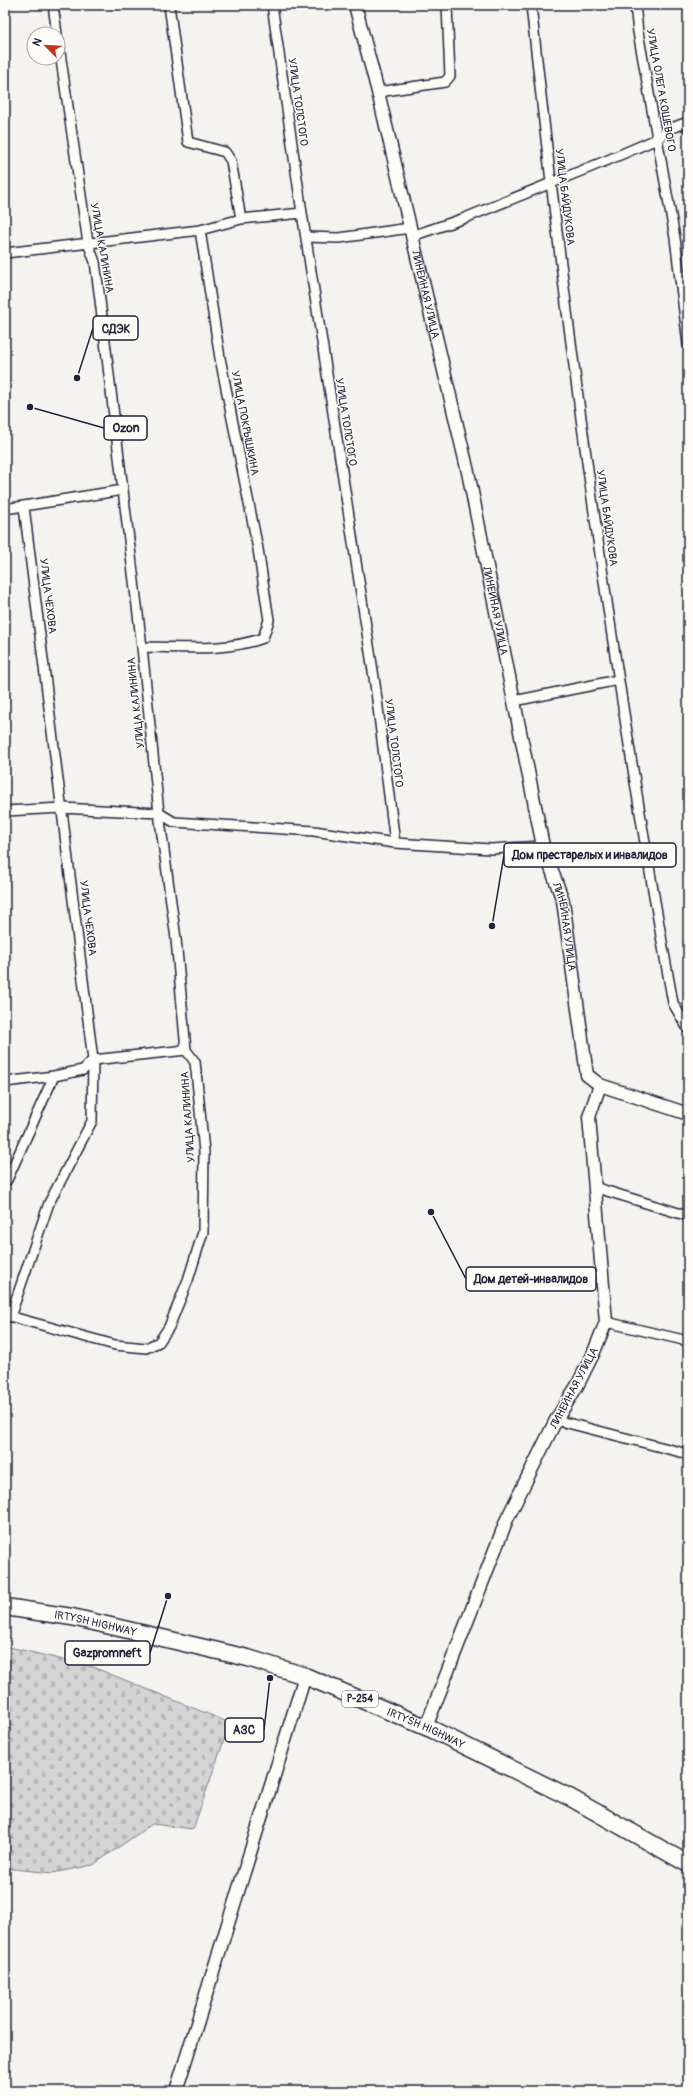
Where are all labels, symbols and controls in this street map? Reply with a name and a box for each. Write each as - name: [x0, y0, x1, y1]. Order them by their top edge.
- north arrow: [26, 26, 66, 66]
- street label: УЛИЦА ОЛЕГА КОШЕВОГО: [644, 27, 678, 153]
- text: N: [30, 36, 45, 48]
- street label: УЛИЦА ТОЛСТОГО: [285, 57, 311, 147]
- street label: УЛИЦА БАЙДУКОВА: [553, 148, 577, 246]
- street label: УЛИЦА КАЛИНИНА: [88, 202, 116, 294]
- street label: ЛИНЕЙНАЯ УЛИЦА: [409, 248, 443, 340]
- callout: СДЭК: [93, 316, 138, 340]
- text: СДЭК: [102, 322, 130, 337]
- street label: УЛИЦА ПОКРЫШКИНА: [228, 370, 262, 476]
- street label: УЛИЦА ТОЛСТОГО: [333, 377, 359, 467]
- callout: Ozon: [104, 416, 147, 440]
- text: Ozon: [113, 421, 140, 436]
- street label: УЛИЦА БАЙДУКОВА: [594, 469, 620, 567]
- street label: УЛИЦА ЧЕХОВА: [37, 558, 59, 634]
- street label: ЛИНЕЙНАЯ УЛИЦА: [480, 564, 511, 656]
- street label: УЛИЦА КАЛИНИНА: [125, 657, 147, 749]
- street label: УЛИЦА ТОЛСТОГО: [382, 698, 406, 788]
- callout: Дом престарелых и инвалидов: [504, 843, 676, 867]
- text: Дом престарелых и инвалидов: [511, 848, 668, 863]
- street label: ЛИНЕЙНАЯ УЛИЦА: [550, 879, 579, 972]
- street label: УЛИЦА ЧЕХОВА: [77, 880, 99, 956]
- street label: УЛИЦА КАЛИНИНА: [178, 1071, 198, 1163]
- callout: Дом детей-инвалидов: [466, 1267, 596, 1291]
- text: Дом детей-инвалидов: [473, 1272, 588, 1287]
- street label: ЛИНЕЙНАЯ УЛИЦА: [547, 1345, 601, 1432]
- street label: IRTYSH HIGHWAY: [53, 1608, 139, 1639]
- callout: Gazpromneft: [65, 1641, 150, 1665]
- text: Gazpromneft: [73, 1646, 142, 1661]
- road number: Р-254: [342, 1691, 378, 1707]
- street label: IRTYSH HIGHWAY: [385, 1705, 468, 1752]
- callout: АЗС: [225, 1718, 264, 1742]
- text: АЗС: [233, 1723, 256, 1738]

